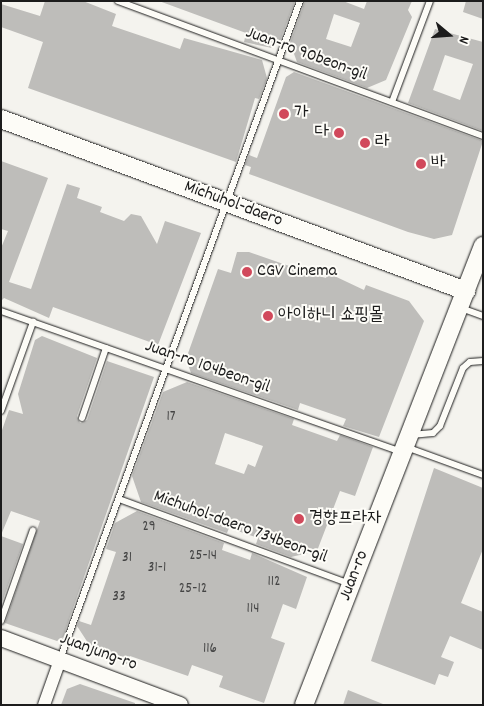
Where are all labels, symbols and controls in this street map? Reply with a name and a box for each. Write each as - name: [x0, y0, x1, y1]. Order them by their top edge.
- north arrow: [424, 10, 474, 60]
- street label: Juan-ro 90beon-gil: [242, 23, 370, 87]
- text: N: [453, 33, 474, 46]
- place label: 가: [294, 103, 308, 125]
- marker: 가: [278, 108, 290, 120]
- place label: 다: [315, 122, 329, 144]
- marker: 다: [333, 127, 345, 139]
- place label: 라: [375, 132, 389, 154]
- marker: 라: [359, 137, 371, 149]
- place label: 바: [431, 153, 445, 175]
- marker: 바: [415, 158, 427, 170]
- street label: Michuhol-daero: [181, 177, 285, 233]
- place label: CGV Cinema: [257, 261, 337, 283]
- marker: CGV Cinema: [241, 266, 253, 278]
- place label: 아이하니 쇼핑몰: [278, 305, 384, 327]
- marker: 아이하니 쇼핑몰: [262, 310, 274, 322]
- street label: Juan-ro 104beon-gil: [142, 336, 272, 400]
- house number: 17: [166, 409, 176, 427]
- street label: Michuhol-daero 734beon-gil: [150, 486, 330, 570]
- place label: 경향프라자: [309, 508, 381, 530]
- marker: 경향프라자: [293, 513, 305, 525]
- house number: 29: [142, 519, 156, 537]
- house number: 25-14: [189, 548, 217, 566]
- street label: Juan-ro: [336, 548, 374, 604]
- house number: 31: [122, 550, 132, 568]
- house number: 31-1: [148, 560, 166, 578]
- house number: 112: [267, 574, 281, 592]
- house number: 25-12: [179, 581, 207, 599]
- house number: 33: [112, 589, 126, 607]
- house number: 114: [247, 601, 259, 619]
- street label: Juanjung-ro: [56, 629, 140, 677]
- house number: 116: [203, 641, 217, 659]

